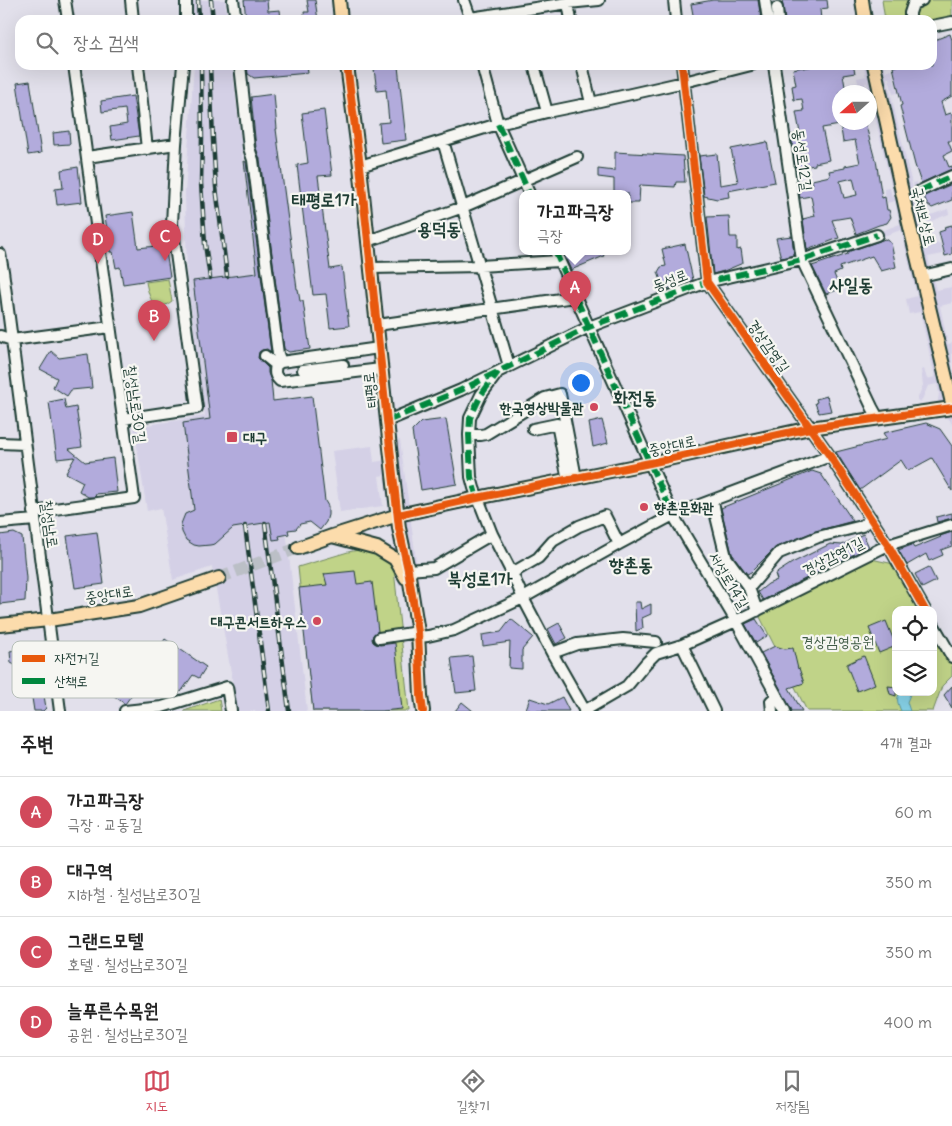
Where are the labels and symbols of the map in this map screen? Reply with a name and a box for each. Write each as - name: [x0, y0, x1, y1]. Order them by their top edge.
- north arrow: [832, 85, 877, 130]
- street label: 동성로12길: [789, 128, 817, 192]
- street label: 국채보상로: [908, 184, 940, 248]
- district label: 태평로1가: [291, 188, 357, 211]
- district label: 용덕동: [417, 217, 461, 240]
- pin: C: [149, 220, 181, 261]
- pin: D: [82, 223, 114, 264]
- street label: 동성로: [650, 265, 690, 295]
- pin: A: [559, 271, 591, 312]
- district label: 사일동: [829, 273, 873, 296]
- pin: B: [138, 300, 170, 341]
- street label: 경상감영길: [744, 316, 794, 376]
- street label: 칠성남로30길: [121, 364, 151, 444]
- your location: [568, 370, 594, 396]
- street label: 태평로: [359, 371, 381, 409]
- district label: 화전동: [613, 386, 657, 409]
- place label: 한국영상박물관: [499, 398, 584, 417]
- marker: 한국영상박물관: [588, 401, 600, 413]
- place label: 대구: [243, 428, 267, 447]
- marker: 대구: [225, 430, 239, 444]
- street label: 중앙대로: [646, 431, 698, 459]
- place label: 향촌문화관: [653, 498, 714, 517]
- street label: 칠성남로: [37, 499, 63, 549]
- marker: 향촌문화관: [638, 501, 650, 513]
- street label: 경상감영1길: [799, 532, 867, 580]
- street label: 서성로14길: [705, 548, 753, 612]
- district label: 향촌동: [608, 553, 653, 576]
- district label: 북성로1가: [447, 567, 513, 590]
- street label: 중앙대로: [84, 581, 134, 607]
- place label: 대구콘서트하우스: [210, 612, 307, 631]
- marker: 대구콘서트하우스: [311, 615, 323, 627]
- park label: 경상감영공원: [802, 632, 874, 651]
- legend: [12, 641, 178, 698]
- text: 자전거길: [54, 649, 100, 667]
- text: 산책로: [54, 672, 88, 690]

